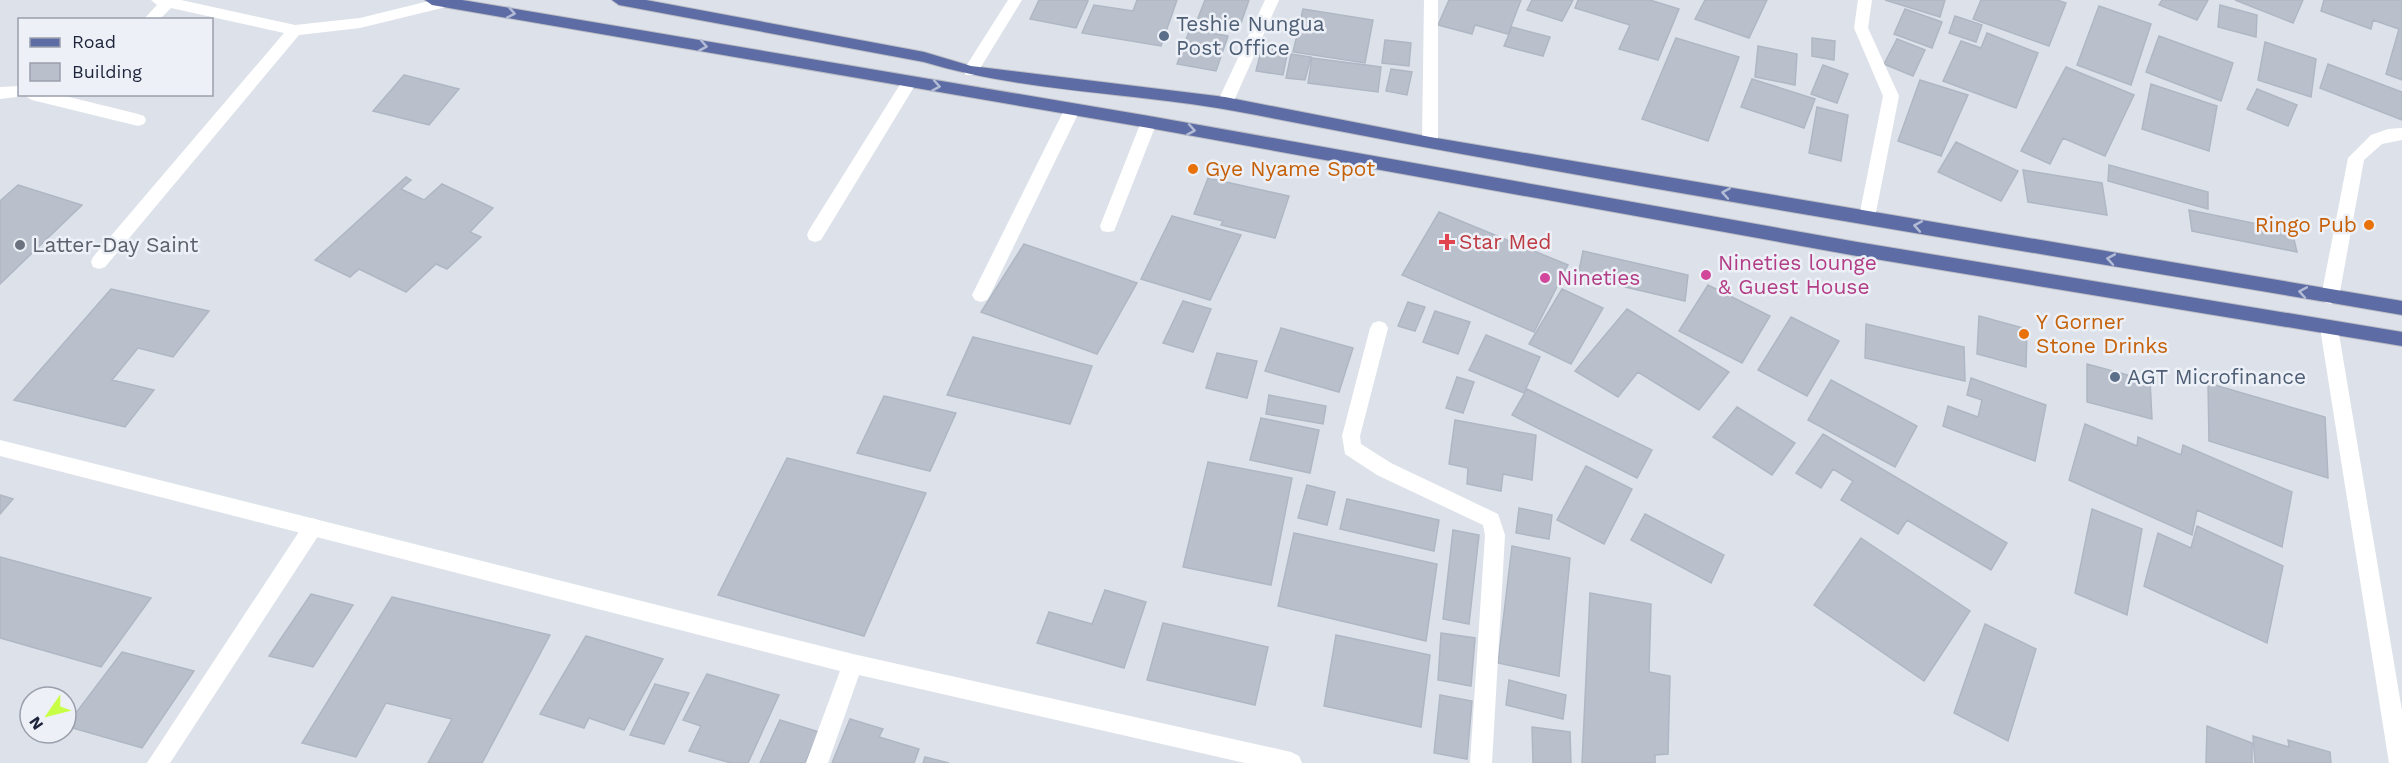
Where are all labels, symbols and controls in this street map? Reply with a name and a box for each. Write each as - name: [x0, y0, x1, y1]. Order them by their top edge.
- one-way arrow: [505, 6, 515, 19]
- place label: Teshie Nungua Post Office: [1176, 11, 1325, 60]
- legend: [18, 18, 213, 96]
- marker: Teshie Nungua Post Office: [1157, 29, 1171, 43]
- text: Road: [72, 31, 116, 52]
- one-way arrow: [697, 39, 707, 52]
- text: Building: [72, 61, 142, 82]
- one-way arrow: [932, 80, 941, 92]
- one-way arrow: [1185, 123, 1195, 136]
- place label: Gye Nyame Spot: [1205, 156, 1375, 181]
- marker: Gye Nyame Spot: [1186, 162, 1200, 176]
- one-way arrow: [1721, 188, 1731, 200]
- place label: Ringo Pub: [2255, 212, 2357, 237]
- marker: Ringo Pub: [2362, 218, 2376, 232]
- one-way arrow: [1914, 220, 1924, 233]
- place label: Star Med: [1459, 229, 1551, 254]
- place label: Latter-Day Saint: [32, 232, 199, 257]
- marker: Star Med: [1440, 235, 1454, 249]
- marker: Latter-Day Saint: [13, 238, 27, 252]
- place label: Nineties lounge & Guest House: [1718, 250, 1877, 299]
- one-way arrow: [2106, 253, 2116, 266]
- place label: Nineties: [1557, 265, 1640, 290]
- marker: Nineties lounge & Guest House: [1699, 268, 1713, 282]
- marker: Nineties: [1538, 271, 1552, 285]
- one-way arrow: [2298, 286, 2308, 299]
- place label: Y Gorner Stone Drinks: [2036, 309, 2168, 358]
- marker: Y Gorner Stone Drinks: [2017, 327, 2031, 341]
- place label: AGT Microfinance: [2127, 364, 2306, 389]
- marker: AGT Microfinance: [2108, 370, 2122, 384]
- north arrow: [18, 685, 78, 745]
- text: N: [25, 713, 47, 734]

